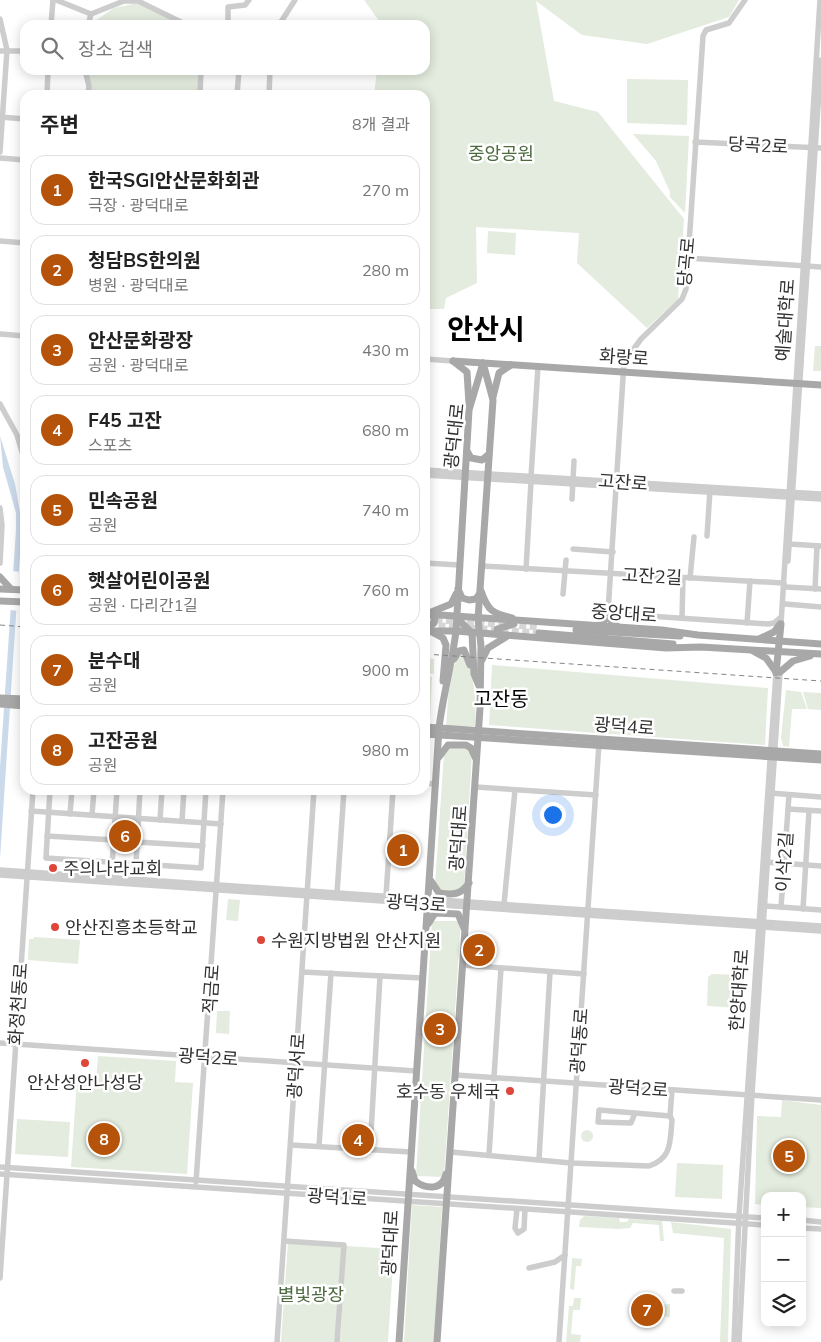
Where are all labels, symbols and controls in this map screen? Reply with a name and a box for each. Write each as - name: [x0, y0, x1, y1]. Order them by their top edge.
- search box: [20, 20, 430, 75]
- icon: search: [38, 34, 66, 62]
- text: 장소 검색: [78, 37, 153, 61]
- text: 주변: [40, 111, 79, 137]
- text: 8개 결과: [352, 114, 410, 134]
- street label: 당곡2로: [727, 132, 789, 158]
- park label: 중앙공원: [468, 142, 534, 165]
- text: 한국SGI안산문화회관: [88, 168, 260, 192]
- text: 1: [52, 180, 62, 200]
- text: 270 m: [362, 180, 409, 200]
- text: 극장 · 광덕대로: [88, 195, 188, 215]
- street label: 당곡로: [672, 236, 700, 288]
- text: 청담BS한의원: [88, 248, 201, 272]
- text: 2: [52, 260, 62, 280]
- text: 280 m: [362, 260, 409, 280]
- text: 병원 · 광덕대로: [88, 275, 188, 295]
- street label: 예술대학로: [771, 278, 799, 362]
- district label: 안산시: [447, 311, 525, 346]
- text: 안산문화광장: [88, 328, 193, 352]
- text: 3: [52, 340, 62, 360]
- text: 430 m: [362, 340, 409, 360]
- street label: 화랑로: [598, 344, 650, 370]
- text: 공원 · 광덕대로: [88, 355, 188, 375]
- street label: 광덕대로: [439, 402, 469, 470]
- text: F45 고잔: [88, 408, 162, 432]
- text: 4: [52, 420, 62, 440]
- text: 680 m: [362, 420, 409, 440]
- text: 스포츠: [88, 435, 132, 455]
- street label: 고잔로: [597, 469, 649, 495]
- text: 민속공원: [88, 488, 158, 512]
- text: 5: [52, 500, 62, 520]
- text: 740 m: [362, 500, 409, 520]
- text: 공원: [88, 515, 117, 535]
- street label: 고잔2길: [621, 563, 683, 589]
- text: 햇살어린이공원: [88, 568, 210, 592]
- text: 6: [52, 580, 62, 600]
- text: 760 m: [362, 580, 409, 600]
- text: 공원 · 다리간1길: [88, 595, 198, 615]
- street label: 중앙대로: [590, 599, 658, 627]
- text: 분수대: [88, 648, 140, 672]
- text: 7: [52, 660, 62, 680]
- text: 900 m: [362, 660, 409, 680]
- text: 공원: [88, 675, 117, 695]
- district label: 고잔동: [473, 686, 529, 711]
- street label: 광덕4로: [593, 712, 655, 740]
- text: 고잔공원: [88, 728, 158, 752]
- text: 8: [52, 740, 62, 760]
- text: 980 m: [362, 740, 409, 760]
- text: 공원: [88, 755, 117, 775]
- your location: [540, 802, 566, 828]
- street label: 광덕대로: [444, 804, 472, 872]
- pin: 6: [109, 817, 141, 855]
- pin: 1: [387, 831, 419, 869]
- street label: 이삭2길: [770, 831, 798, 893]
- place label: 주의나라교회: [63, 857, 162, 880]
- marker: 주의나라교회: [47, 862, 59, 874]
- street label: 광덕3로: [385, 889, 447, 917]
- place label: 안산진흥초등학교: [65, 916, 197, 939]
- marker: 안산진흥초등학교: [49, 921, 61, 933]
- place label: 수원지방법원 안산지원: [271, 929, 441, 952]
- pin: 2: [463, 931, 495, 969]
- marker: 수원지방법원 안산지원: [255, 934, 267, 946]
- street label: 한양대학로: [725, 948, 753, 1032]
- street label: 화정천동로: [4, 962, 32, 1046]
- street label: 적금로: [198, 963, 224, 1015]
- street label: 광덕동로: [565, 1007, 593, 1075]
- pin: 3: [424, 1010, 456, 1048]
- street label: 광덕서로: [282, 1032, 310, 1100]
- street label: 광덕2로: [177, 1043, 239, 1071]
- marker: 안산성안나성당: [79, 1057, 91, 1069]
- place label: 안산성안나성당: [27, 1071, 143, 1094]
- street label: 광덕2로: [607, 1074, 669, 1102]
- place label: 호수동 우체국: [396, 1080, 500, 1103]
- marker: 호수동 우체국: [504, 1085, 516, 1097]
- pin: 8: [88, 1120, 120, 1158]
- pin: 4: [342, 1121, 374, 1159]
- pin: 5: [773, 1137, 805, 1175]
- street label: 광덕1로: [306, 1183, 368, 1211]
- map controls: [761, 1192, 806, 1327]
- button: +: [761, 1192, 806, 1237]
- street label: 광덕대로: [377, 1209, 403, 1277]
- button: −: [761, 1237, 806, 1282]
- button: layers: [761, 1282, 806, 1327]
- park label: 별빛광장: [278, 1283, 344, 1306]
- pin: 7: [631, 1291, 663, 1329]

